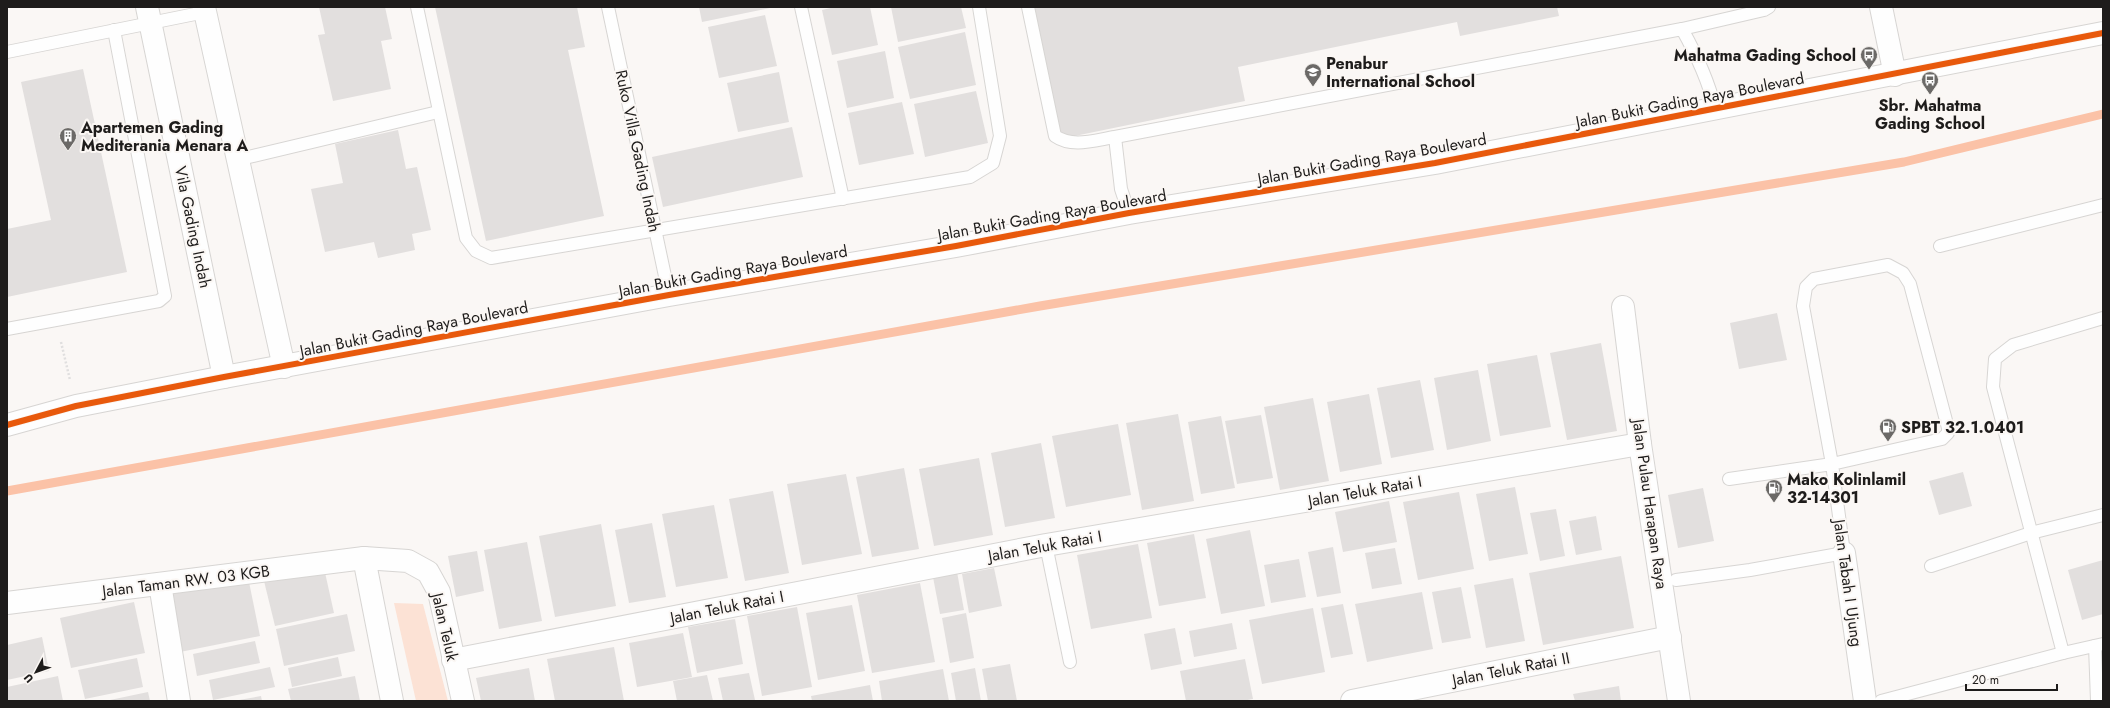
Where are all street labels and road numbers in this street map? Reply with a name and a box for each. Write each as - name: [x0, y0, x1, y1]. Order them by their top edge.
- street label: Jalan Bukit Gading Raya Boulevard: [1572, 67, 1806, 134]
- street label: Ruko Villa Gading Indah: [610, 68, 666, 234]
- street label: Jalan Bukit Gading Raya Boulevard: [1254, 128, 1488, 191]
- street label: Vila Gading Indah: [169, 164, 217, 290]
- street label: Jalan Bukit Gading Raya Boulevard: [934, 184, 1168, 247]
- street label: Jalan Bukit Gading Raya Boulevard: [615, 240, 849, 303]
- street label: Jalan Bukit Gading Raya Boulevard: [296, 296, 530, 363]
- street label: Jalan Pulau Harapan Raya: [1626, 416, 1673, 590]
- street label: Jalan Teluk Ratai I: [1304, 470, 1424, 513]
- street label: Jalan Tabah I Ujung: [1827, 516, 1868, 648]
- street label: Jalan Teluk Ratai I: [984, 525, 1104, 568]
- street label: Jalan Taman RW. 03 KGB: [99, 559, 271, 603]
- street label: Jalan Teluk Ratai I: [666, 585, 786, 630]
- street label: Jalan Teluk: [426, 589, 464, 664]
- street label: Jalan Teluk Ratai II: [1448, 646, 1572, 692]

